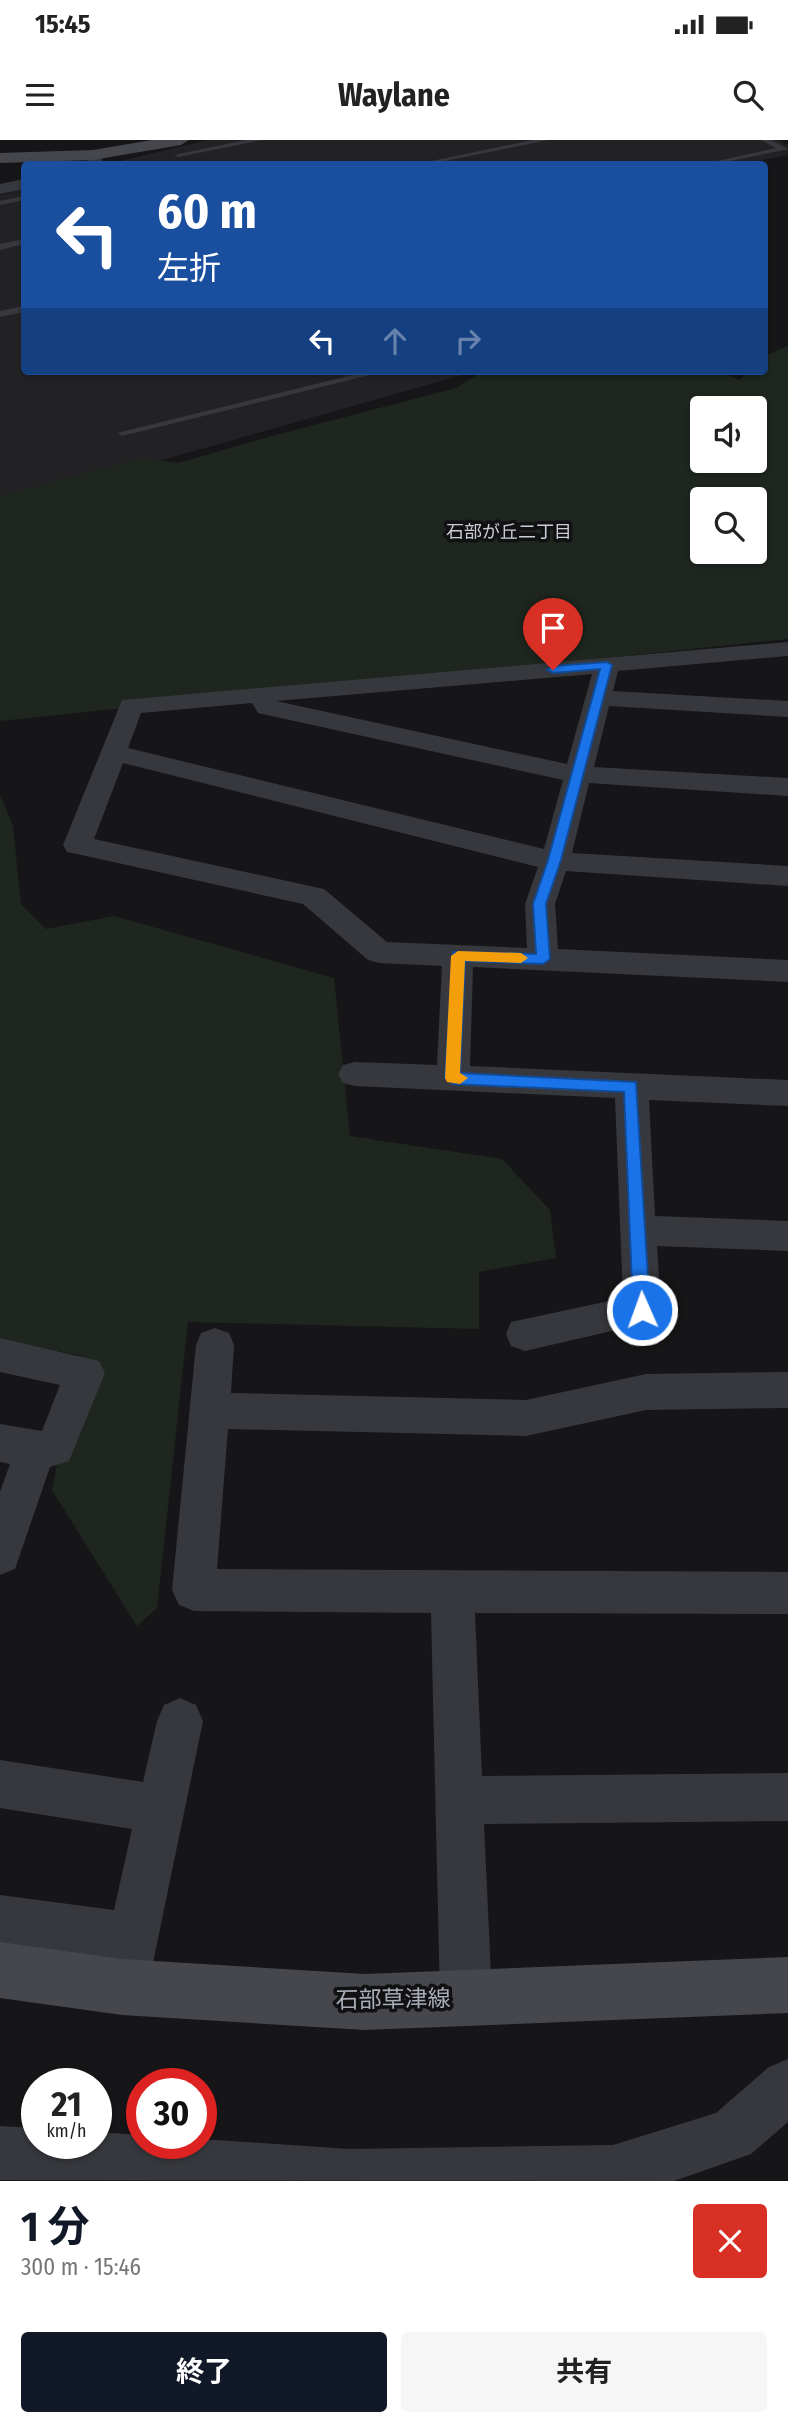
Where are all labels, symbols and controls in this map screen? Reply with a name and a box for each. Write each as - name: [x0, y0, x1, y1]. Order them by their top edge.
- text: 15:45: [35, 9, 90, 40]
- icon: menu: [21, 76, 59, 114]
- text: Waylane: [338, 76, 450, 114]
- icon: search: [729, 76, 767, 114]
- text: 60 m: [157, 182, 257, 241]
- icon: left: [42, 189, 133, 280]
- text: 左折: [157, 249, 221, 287]
- icon: left: [303, 322, 341, 360]
- icon: ahead: [376, 322, 414, 360]
- icon: right: [449, 322, 487, 360]
- map controls: [690, 396, 767, 564]
- button: sound: [690, 396, 767, 473]
- button: search: [690, 487, 767, 564]
- district label: 石部が丘二丁目: [446, 521, 572, 543]
- pin: [523, 598, 583, 670]
- icon: arrive: [534, 609, 572, 647]
- position arrow: [605, 1273, 679, 1347]
- street label: 石部草津線: [335, 1984, 451, 2014]
- speed limit sign: 30: [126, 2068, 217, 2159]
- text: 21: [51, 2083, 82, 2125]
- text: km/h: [46, 2120, 87, 2142]
- text: 1 分: [21, 2202, 90, 2252]
- button: close: [693, 2204, 767, 2278]
- text: 300 m · 15:46: [21, 2253, 141, 2281]
- button: 終了: [21, 2332, 387, 2412]
- button: 共有: [401, 2332, 767, 2412]

